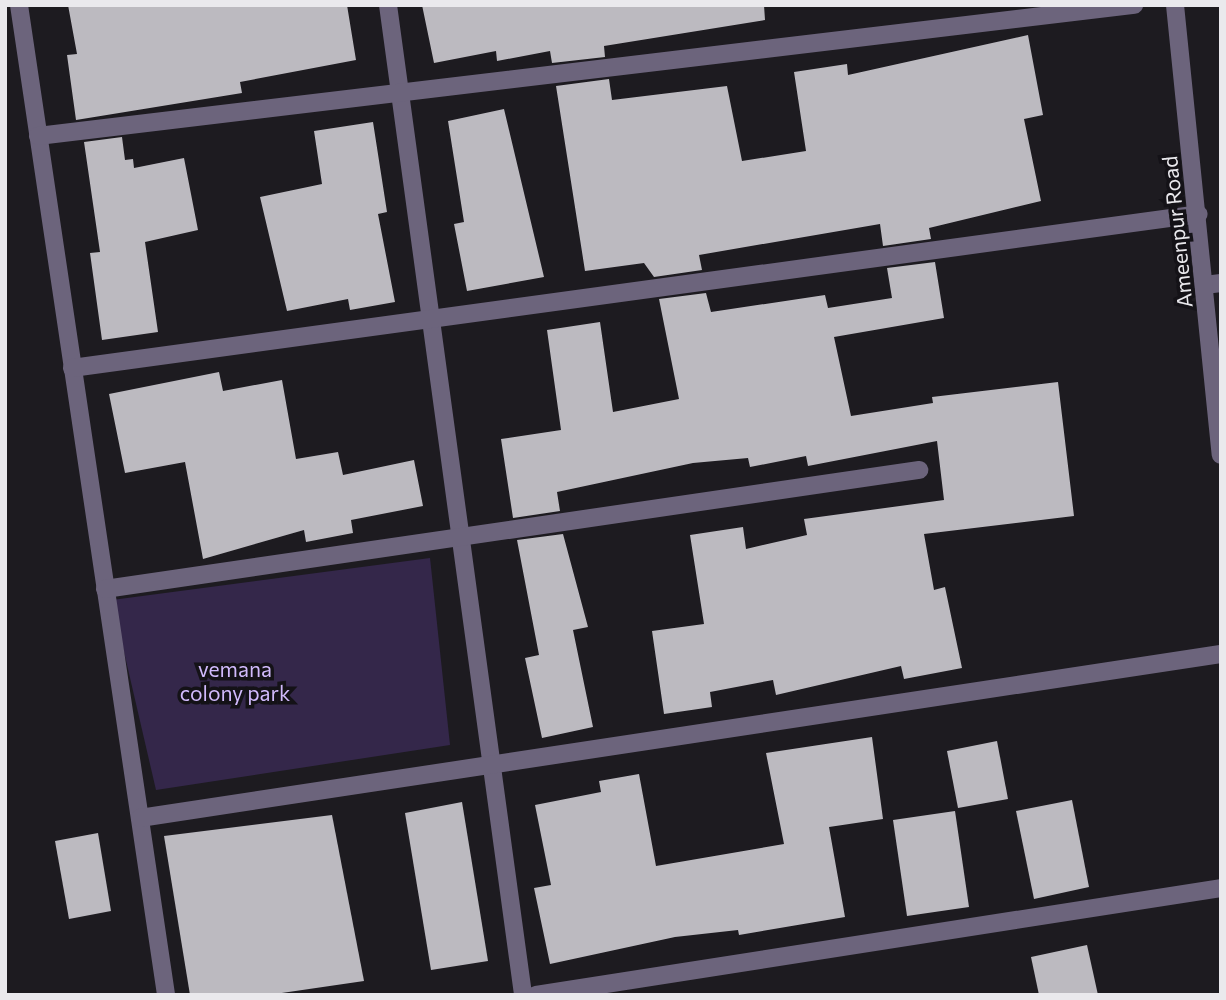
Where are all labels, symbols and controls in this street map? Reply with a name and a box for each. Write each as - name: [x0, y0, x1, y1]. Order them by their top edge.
- street label: Ameenpur Road: [1156, 155, 1198, 309]
- park label: vemana colony park: [180, 656, 290, 706]

